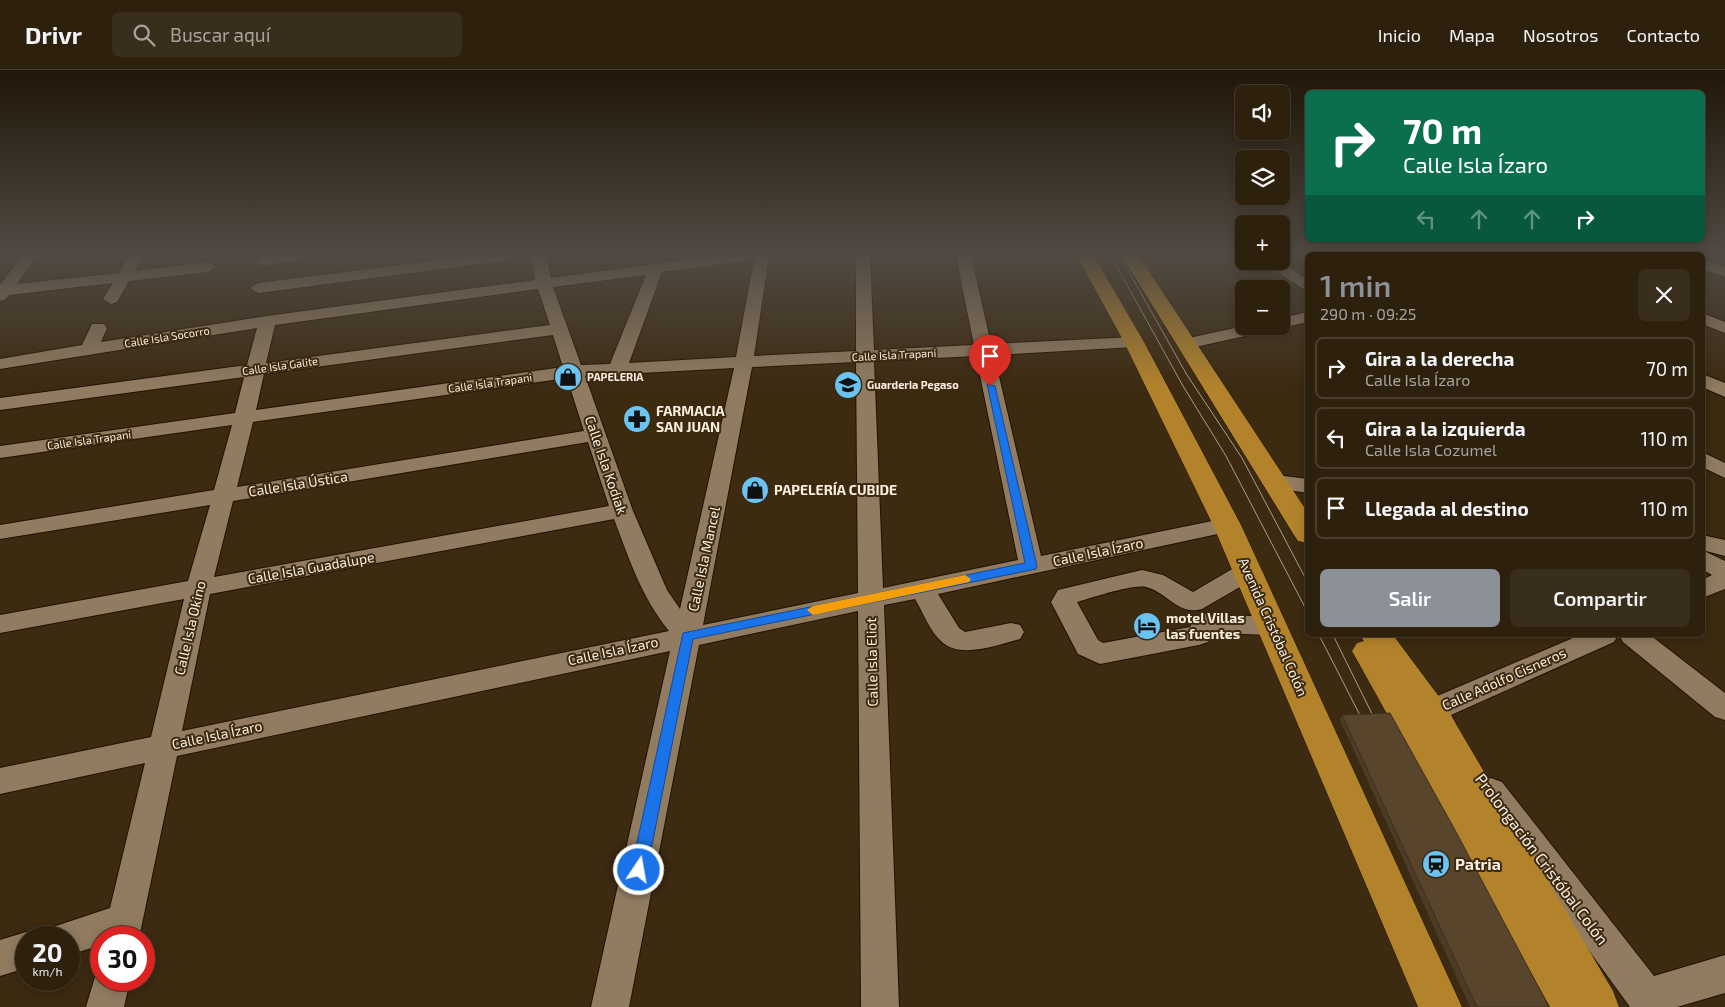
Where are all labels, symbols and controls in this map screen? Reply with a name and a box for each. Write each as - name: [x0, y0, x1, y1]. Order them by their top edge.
- search box: [112, 12, 462, 57]
- text: Drivr: [25, 20, 82, 49]
- icon: search: [130, 21, 158, 49]
- text: Buscar aquí: [170, 23, 270, 46]
- text: Inicio: [1378, 24, 1421, 46]
- text: Mapa: [1449, 24, 1495, 46]
- text: Nosotros: [1523, 24, 1598, 46]
- text: Contacto: [1626, 24, 1700, 46]
- map controls: [1235, 85, 1290, 335]
- button: sound: [1235, 85, 1290, 140]
- text: 70 m: [1403, 109, 1482, 151]
- icon: right: [1320, 110, 1385, 175]
- button: layers: [1235, 150, 1290, 205]
- text: Calle Isla Ízaro: [1403, 151, 1548, 177]
- icon: left: [1412, 205, 1440, 233]
- icon: ahead: [1465, 205, 1493, 233]
- icon: ahead: [1518, 205, 1546, 233]
- icon: right: [1571, 205, 1599, 233]
- button: +: [1235, 215, 1290, 270]
- text: 1 min: [1320, 267, 1391, 303]
- button: close: [1638, 269, 1690, 321]
- button: −: [1235, 280, 1290, 335]
- text: 290 m · 09:25: [1320, 304, 1416, 323]
- street label: Calle Isla Socorro: [123, 323, 211, 350]
- pin: [969, 335, 1011, 386]
- icon: arrive: [976, 342, 1004, 370]
- street label: Calle Isla Trapani: [851, 346, 937, 363]
- text: Gira a la derecha: [1365, 347, 1514, 370]
- street label: Calle Isla Galite: [241, 354, 319, 377]
- icon: right: [1322, 354, 1350, 382]
- text: 70 m: [1646, 357, 1688, 380]
- shop icon: PAPELERIA: [553, 362, 583, 392]
- street label: Calle Isla Trapani: [447, 370, 533, 395]
- place label: PAPELERIA: [587, 370, 644, 383]
- school or university icon: Guarderia Pegaso: [833, 370, 863, 400]
- text: Calle Isla Ízaro: [1365, 370, 1470, 389]
- place label: Guarderia Pegaso: [867, 378, 959, 391]
- place label: FARMACIA SAN JUAN: [656, 402, 726, 435]
- pharmacy icon: FARMACIA SAN JUAN: [622, 404, 652, 434]
- street label: Calle Isla Kodiak: [582, 414, 631, 516]
- text: Gira a la izquierda: [1365, 417, 1526, 440]
- icon: left: [1322, 424, 1350, 452]
- street label: Calle Isla Trapani: [46, 427, 132, 452]
- text: 110 m: [1641, 427, 1688, 450]
- text: Calle Isla Cozumel: [1365, 440, 1497, 459]
- street label: Calle Isla Ústica: [247, 467, 349, 500]
- shop icon: PAPELERÍA CUBIDE: [740, 475, 770, 505]
- place label: PAPELERÍA CUBIDE: [774, 481, 897, 498]
- icon: arrive: [1322, 494, 1350, 522]
- text: Llegada al destino: [1365, 497, 1529, 520]
- text: 110 m: [1641, 497, 1688, 520]
- street label: Calle Isla Mancel: [684, 504, 723, 613]
- street label: Calle Isla Ízaro: [1051, 534, 1145, 569]
- street label: Calle Isla Guadalupe: [246, 548, 376, 587]
- street label: Avenida Cristóbal Colón: [1235, 555, 1312, 699]
- button: Salir: [1320, 569, 1500, 627]
- button: Compartir: [1510, 569, 1690, 627]
- street label: Calle Isla Okino: [170, 579, 209, 677]
- place label: motel Villas las fuentes: [1166, 609, 1245, 642]
- hotel icon: motel Villas las fuentes: [1132, 611, 1162, 641]
- street label: Calle Isla Eliot: [862, 617, 881, 707]
- street label: Calle Isla Ízaro: [566, 633, 660, 668]
- street label: Calle Adolfo Cisneros: [1439, 644, 1568, 714]
- street label: Calle Isla Ízaro: [170, 717, 264, 752]
- street label: Prolongación Cristóbal Colón: [1472, 769, 1613, 948]
- position arrow: [612, 843, 664, 895]
- station icon: Patria: [1421, 849, 1451, 879]
- place label: Patria: [1455, 854, 1501, 873]
- speed limit sign: 30: [90, 926, 155, 991]
- text: 20: [32, 937, 63, 967]
- text: km/h: [33, 964, 62, 978]

